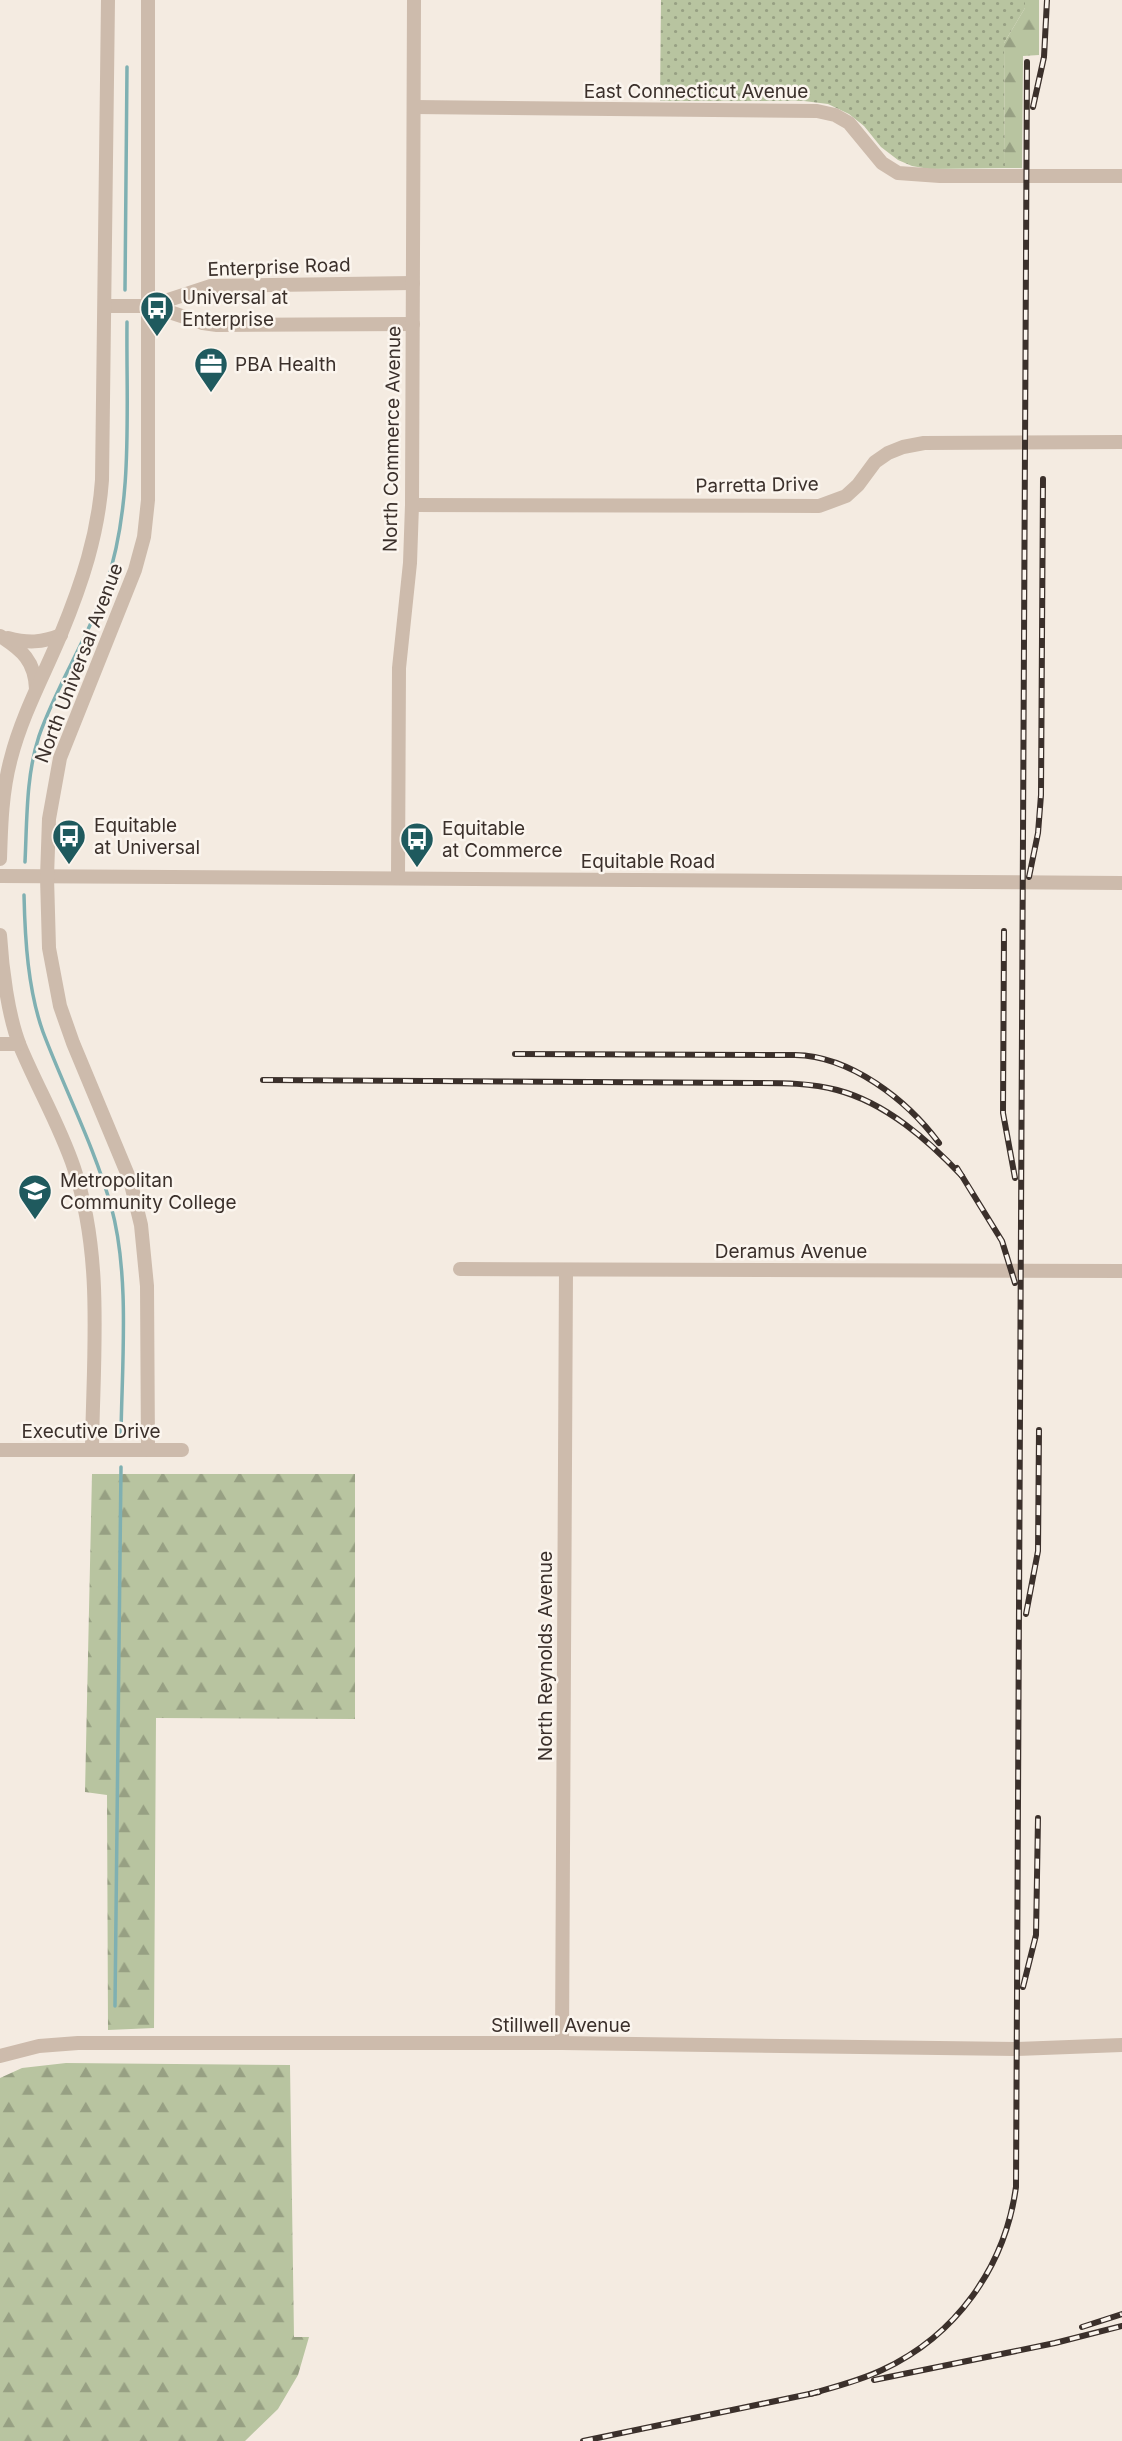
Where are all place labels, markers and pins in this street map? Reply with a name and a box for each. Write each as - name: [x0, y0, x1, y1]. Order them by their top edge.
- place label: Universal at Enterprise: [182, 286, 288, 331]
- bus stop icon: Universal at Enterprise: [138, 289, 176, 338]
- office icon: PBA Health: [192, 345, 230, 394]
- place label: PBA Health: [235, 353, 336, 376]
- place label: Equitable at Universal: [94, 814, 200, 859]
- bus stop icon: Equitable at Universal: [50, 817, 88, 866]
- place label: Equitable at Commerce: [442, 817, 563, 862]
- bus stop icon: Equitable at Commerce: [398, 820, 436, 869]
- place label: Metropolitan Community College: [60, 1169, 237, 1214]
- school or university icon: Metropolitan Community College: [16, 1172, 54, 1221]

